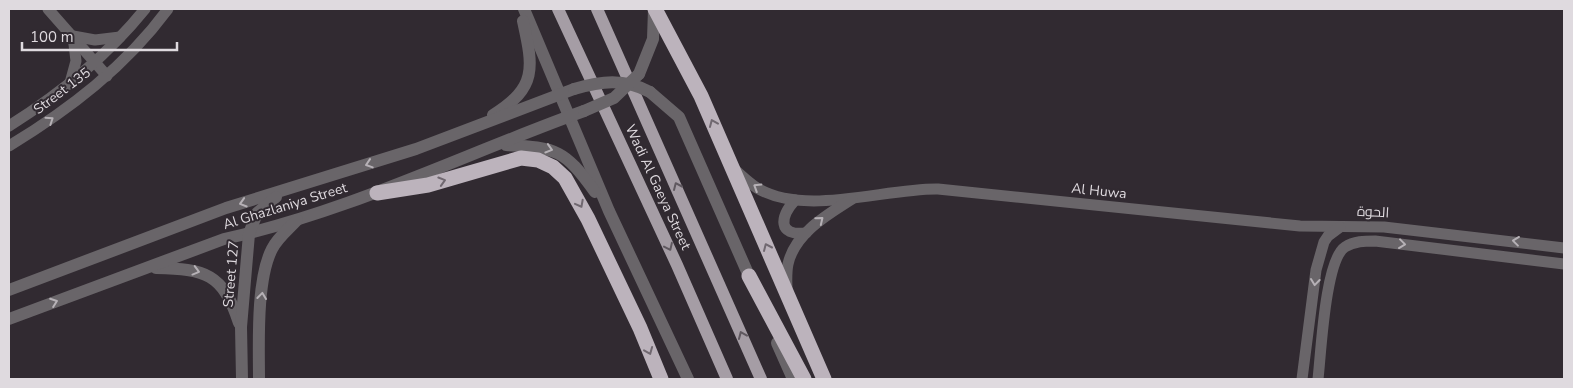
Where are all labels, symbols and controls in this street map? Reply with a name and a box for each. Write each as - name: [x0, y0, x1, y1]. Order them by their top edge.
- scale bar: [22, 20, 178, 52]
- text: 100 m: [30, 27, 74, 47]
- street label: Street 135: [30, 63, 94, 119]
- one-way arrow: [45, 117, 54, 126]
- one-way arrow: [709, 119, 720, 128]
- street label: Wadi Al Gaeya Street: [621, 121, 695, 253]
- one-way arrow: [545, 144, 553, 154]
- one-way arrow: [365, 158, 374, 168]
- one-way arrow: [437, 176, 446, 186]
- street label: Al Ghazlaniya Street: [221, 178, 350, 234]
- street label: Al Huwa: [1070, 179, 1128, 203]
- one-way arrow: [672, 182, 683, 191]
- one-way arrow: [754, 183, 763, 193]
- one-way arrow: [239, 198, 247, 208]
- one-way arrow: [573, 199, 583, 208]
- street label: الحوة: [1356, 202, 1390, 222]
- one-way arrow: [815, 217, 824, 226]
- one-way arrow: [1512, 237, 1520, 247]
- one-way arrow: [1398, 238, 1406, 249]
- street label: Street 127: [219, 240, 243, 308]
- one-way arrow: [663, 242, 673, 251]
- one-way arrow: [763, 243, 774, 252]
- one-way arrow: [192, 265, 201, 276]
- one-way arrow: [1310, 278, 1321, 286]
- one-way arrow: [256, 291, 267, 299]
- one-way arrow: [50, 298, 58, 308]
- one-way arrow: [737, 331, 747, 339]
- one-way arrow: [643, 346, 654, 355]

